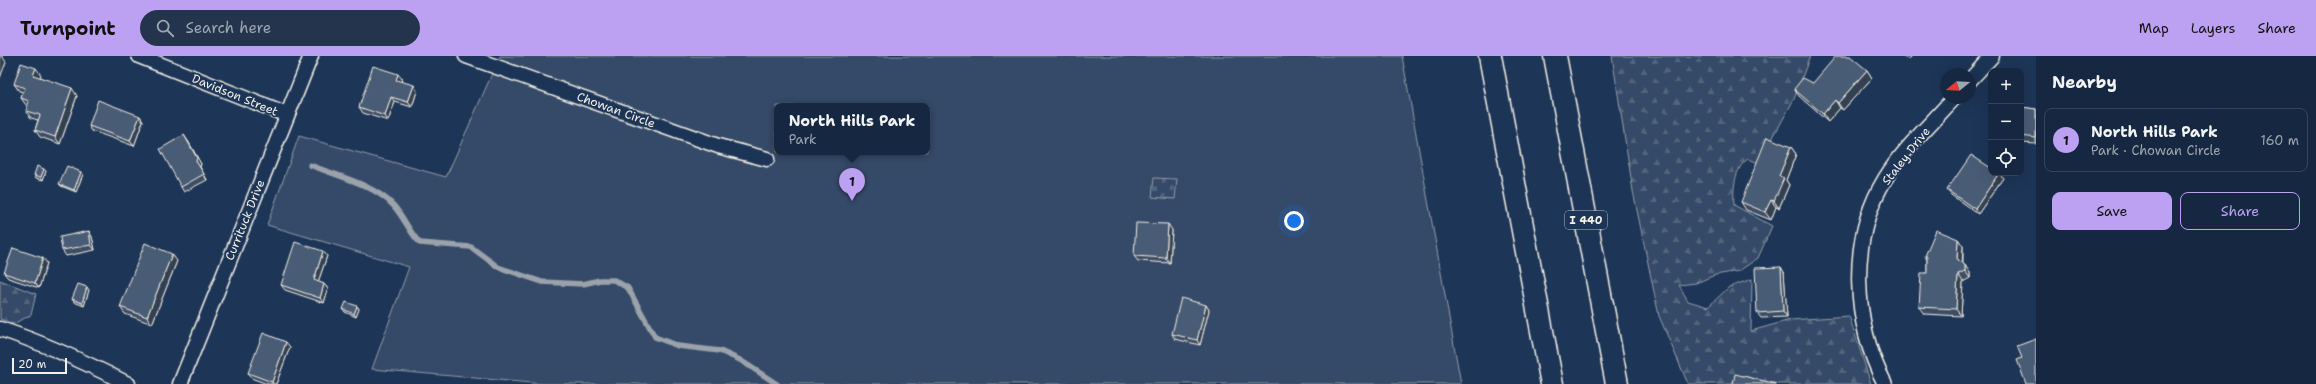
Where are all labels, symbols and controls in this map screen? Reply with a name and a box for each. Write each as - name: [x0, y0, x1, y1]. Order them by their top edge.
- search box: [140, 10, 420, 46]
- text: Turnpoint: [20, 16, 116, 41]
- icon: search: [154, 17, 176, 39]
- text: Search here: [186, 18, 271, 38]
- text: Map: [2139, 19, 2169, 37]
- text: Layers: [2191, 19, 2235, 37]
- text: Share: [2257, 19, 2296, 37]
- north arrow: [1940, 68, 1976, 104]
- map controls: [1988, 68, 2024, 176]
- button: +: [1988, 68, 2024, 104]
- street label: Davidson Street: [190, 70, 280, 120]
- text: Nearby: [2052, 71, 2117, 93]
- street label: Chowan Circle: [575, 88, 658, 132]
- popup: [774, 103, 930, 155]
- button: −: [1988, 104, 2024, 140]
- text: North Hills Park: [789, 111, 915, 131]
- text: North Hills Park: [2091, 122, 2218, 142]
- street label: Staley Drive: [1878, 123, 1934, 188]
- text: Park: [789, 131, 817, 148]
- text: 1: [2063, 132, 2069, 149]
- text: 160 m: [2261, 132, 2299, 149]
- button: locate: [1988, 140, 2024, 176]
- text: Park · Chowan Circle: [2091, 142, 2221, 159]
- pin: 1: [839, 168, 865, 201]
- street label: Currituck Drive: [221, 177, 269, 263]
- button: Save: [2052, 192, 2172, 230]
- button: Share: [2180, 192, 2300, 230]
- your location: [1284, 211, 1304, 231]
- road number: I 440: [1565, 211, 1607, 229]
- scale bar: [12, 356, 67, 375]
- text: 20 m: [18, 357, 46, 372]

